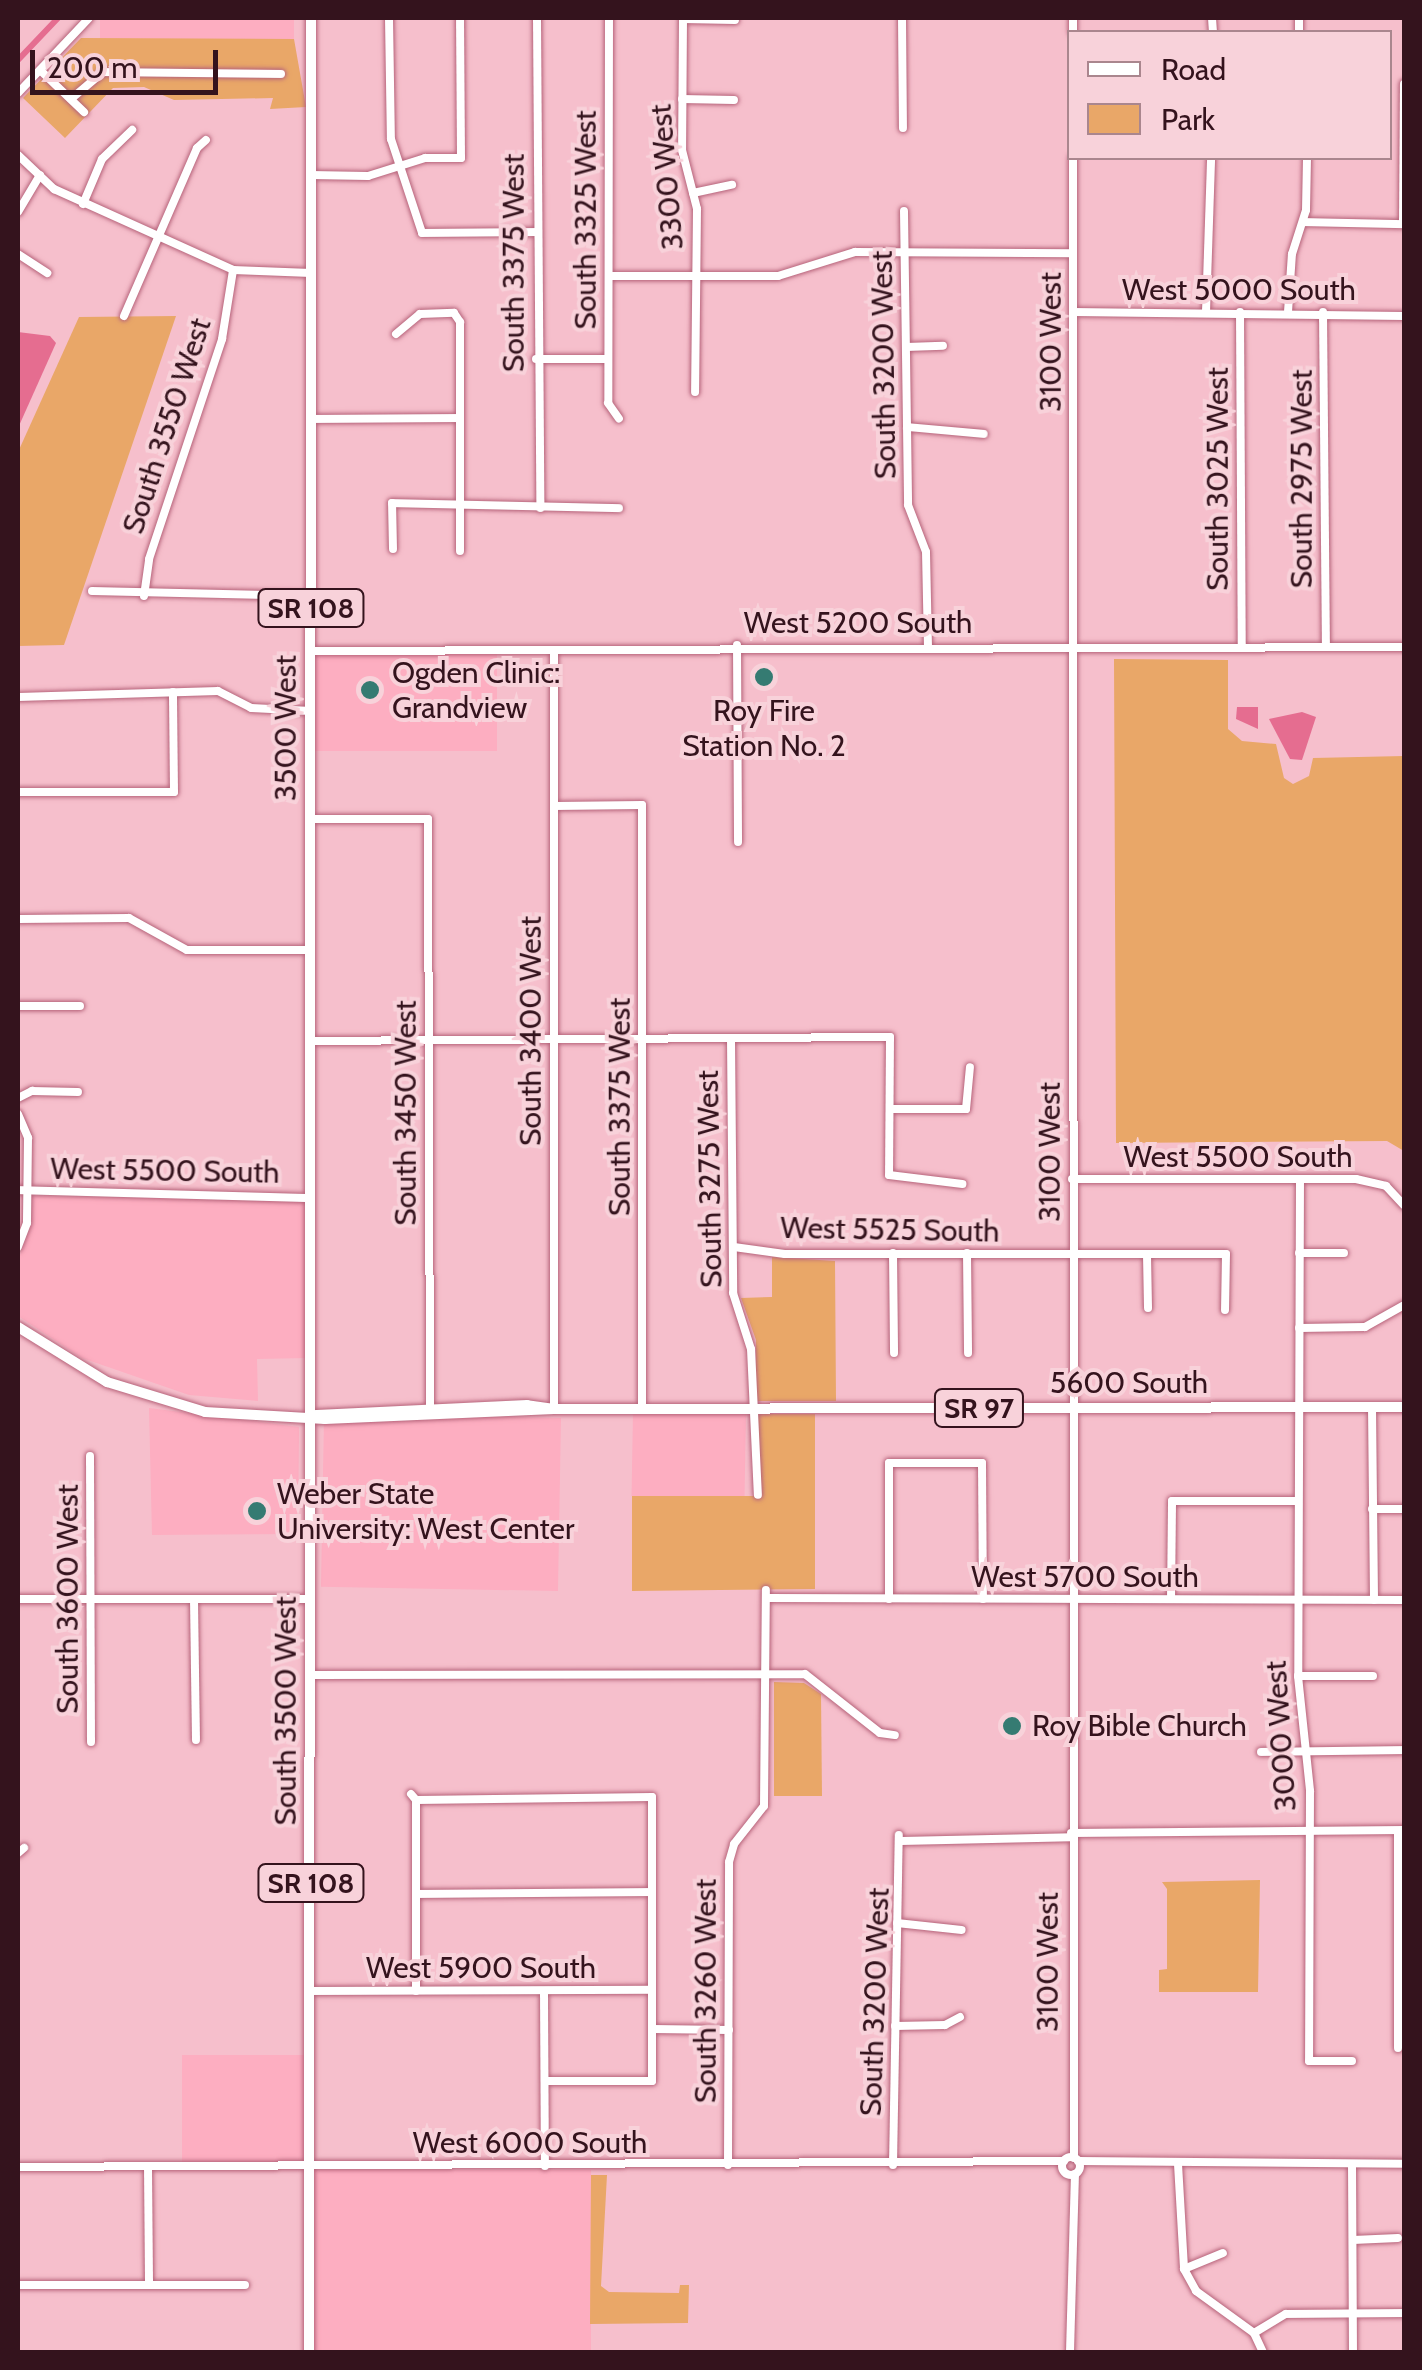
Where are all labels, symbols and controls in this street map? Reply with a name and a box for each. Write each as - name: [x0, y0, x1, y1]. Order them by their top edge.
- scale bar: [35, 30, 222, 92]
- legend: [1067, 30, 1392, 160]
- text: 200 m: [47, 49, 138, 86]
- text: Road: [1161, 51, 1226, 88]
- text: Park: [1161, 101, 1215, 138]
- street label: 3300 West: [643, 103, 691, 251]
- street label: South 3325 West: [568, 110, 604, 330]
- street label: South 3375 West: [496, 154, 532, 372]
- street label: South 3200 West: [864, 250, 904, 480]
- street label: 3100 West: [1033, 272, 1069, 412]
- street label: West 5000 South: [1122, 272, 1356, 308]
- street label: South 3550 West: [115, 314, 219, 538]
- street label: South 3025 West: [1200, 367, 1236, 591]
- street label: South 2975 West: [1284, 370, 1320, 588]
- road number: SR 108: [256, 585, 366, 631]
- street label: West 5200 South: [744, 605, 972, 641]
- street label: 3500 West: [268, 655, 304, 801]
- place label: Ogden Clinic: Grandview: [392, 655, 560, 726]
- marker: Roy Fire Station No. 2: [753, 666, 775, 688]
- marker: Ogden Clinic: Grandview: [357, 677, 383, 703]
- place label: Roy Fire Station No. 2: [682, 693, 846, 764]
- street label: South 3400 West: [513, 916, 549, 1146]
- street label: South 3375 West: [602, 998, 638, 1216]
- street label: South 3450 West: [388, 1000, 424, 1226]
- street label: South 3275 West: [690, 1070, 730, 1288]
- street label: 3100 West: [1032, 1082, 1068, 1222]
- street label: West 5500 South: [1123, 1139, 1353, 1175]
- street label: West 5500 South: [50, 1151, 280, 1191]
- street label: West 5525 South: [780, 1210, 1000, 1250]
- street label: 5600 South: [1050, 1365, 1208, 1401]
- road number: SR 97: [932, 1385, 1026, 1431]
- place label: Weber State University: West Center: [277, 1476, 574, 1546]
- street label: South 3600 West: [50, 1484, 86, 1714]
- marker: Weber State University: West Center: [246, 1500, 268, 1522]
- street label: West 5700 South: [971, 1559, 1199, 1595]
- street label: South 3500 West: [268, 1596, 304, 1826]
- street label: 3000 West: [1258, 1659, 1304, 1813]
- place label: Roy Bible Church: [1032, 1708, 1247, 1744]
- marker: Roy Bible Church: [1001, 1715, 1023, 1737]
- road number: SR 108: [256, 1860, 366, 1906]
- street label: South 3260 West: [688, 1879, 724, 2103]
- street label: South 3200 West: [853, 1887, 897, 2117]
- street label: 3100 West: [1030, 1892, 1066, 2032]
- street label: West 5900 South: [366, 1950, 596, 1986]
- street label: West 6000 South: [413, 2125, 647, 2161]

